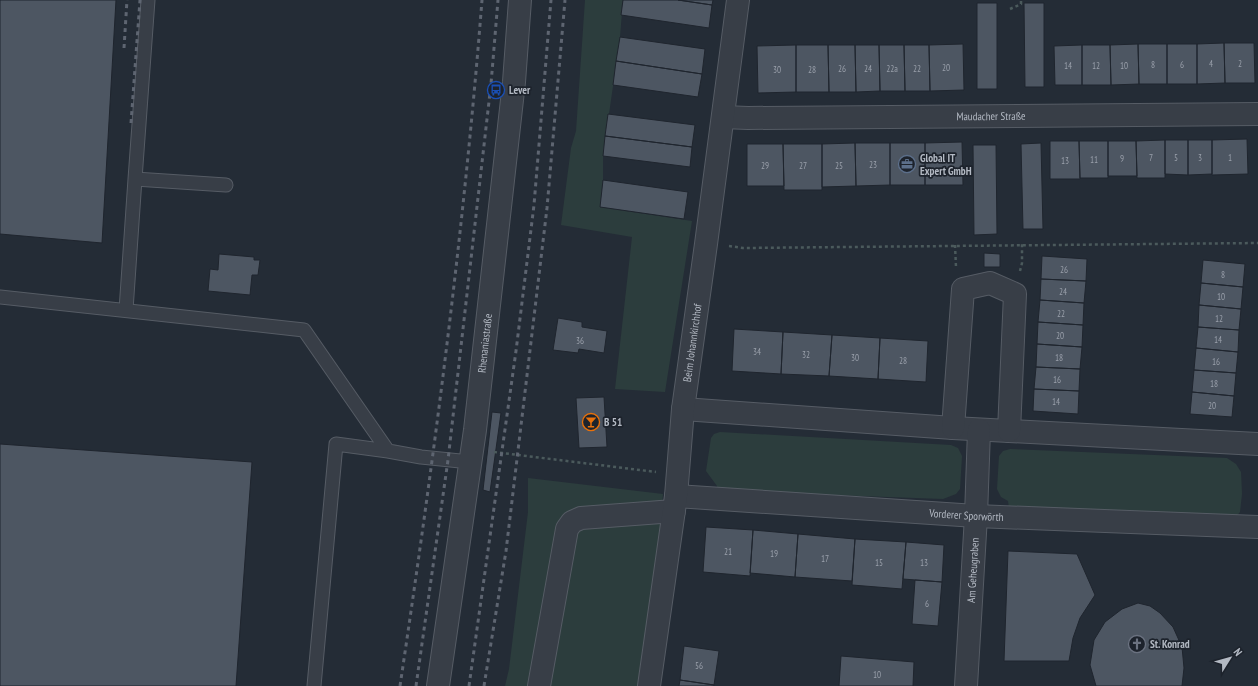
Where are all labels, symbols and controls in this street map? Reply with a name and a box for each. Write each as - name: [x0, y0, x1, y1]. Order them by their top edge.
- house number: 4: [1209, 58, 1213, 69]
- house number: 2: [1238, 58, 1242, 69]
- house number: 8: [1151, 59, 1155, 70]
- house number: 6: [1180, 59, 1184, 70]
- house number: 14: [1064, 60, 1072, 71]
- house number: 12: [1092, 60, 1100, 71]
- house number: 10: [1120, 60, 1128, 71]
- house number: 20: [942, 62, 950, 73]
- house number: 26: [838, 63, 846, 74]
- house number: 24: [864, 63, 872, 74]
- house number: 22a: [886, 63, 898, 74]
- house number: 22: [913, 63, 921, 74]
- house number: 30: [773, 64, 781, 75]
- house number: 28: [808, 64, 816, 75]
- bus stop icon: Lever: [486, 80, 506, 100]
- place label: Lever: [509, 83, 531, 97]
- street label: Maudacher Straße: [956, 109, 1026, 123]
- place label: Global IT Expert GmbH: [920, 151, 972, 178]
- house number: 7: [1149, 152, 1153, 163]
- house number: 5: [1174, 152, 1178, 163]
- house number: 3: [1198, 152, 1202, 163]
- house number: 1: [1228, 152, 1232, 163]
- house number: 9: [1120, 153, 1124, 164]
- office icon: Global IT Expert GmbH: [897, 154, 917, 174]
- house number: 11: [1090, 154, 1098, 165]
- house number: 13: [1061, 155, 1069, 166]
- house number: 23: [869, 159, 877, 170]
- house number: 29: [761, 160, 769, 171]
- house number: 27: [799, 160, 807, 171]
- house number: 25: [835, 160, 843, 171]
- house number: 26: [1060, 264, 1068, 275]
- house number: 8: [1221, 269, 1225, 280]
- house number: 24: [1059, 286, 1067, 297]
- house number: 10: [1217, 291, 1225, 302]
- street label: Beim Johannkirchhof: [680, 302, 705, 383]
- house number: 22: [1057, 308, 1065, 319]
- street label: Rhenaniastraße: [474, 312, 495, 374]
- house number: 12: [1215, 313, 1223, 324]
- house number: 20: [1056, 330, 1064, 341]
- house number: 14: [1214, 334, 1222, 345]
- house number: 36: [576, 335, 584, 346]
- house number: 34: [753, 346, 761, 357]
- house number: 32: [802, 349, 810, 360]
- house number: 30: [851, 352, 859, 363]
- house number: 18: [1055, 352, 1063, 363]
- house number: 28: [899, 355, 907, 366]
- house number: 16: [1212, 356, 1220, 367]
- house number: 16: [1053, 374, 1061, 385]
- house number: 18: [1210, 378, 1218, 389]
- house number: 14: [1052, 396, 1060, 407]
- house number: 20: [1208, 400, 1216, 411]
- bar icon: B 51: [581, 412, 601, 432]
- place label: B 51: [604, 415, 622, 429]
- street label: Vorderer Sporwörth: [928, 506, 1004, 524]
- street label: Am Geheugraben: [964, 537, 982, 603]
- house number: 21: [724, 546, 732, 557]
- house number: 19: [770, 548, 778, 559]
- house number: 17: [821, 553, 829, 564]
- house number: 15: [875, 557, 883, 568]
- house number: 13: [920, 557, 928, 568]
- house number: 6: [925, 598, 929, 609]
- church icon: St. Konrad: [1127, 634, 1147, 654]
- place label: St. Konrad: [1150, 637, 1190, 651]
- north arrow: [1210, 638, 1250, 678]
- text: N: [1231, 645, 1245, 659]
- house number: 56: [695, 660, 703, 671]
- house number: 10: [873, 669, 881, 680]

